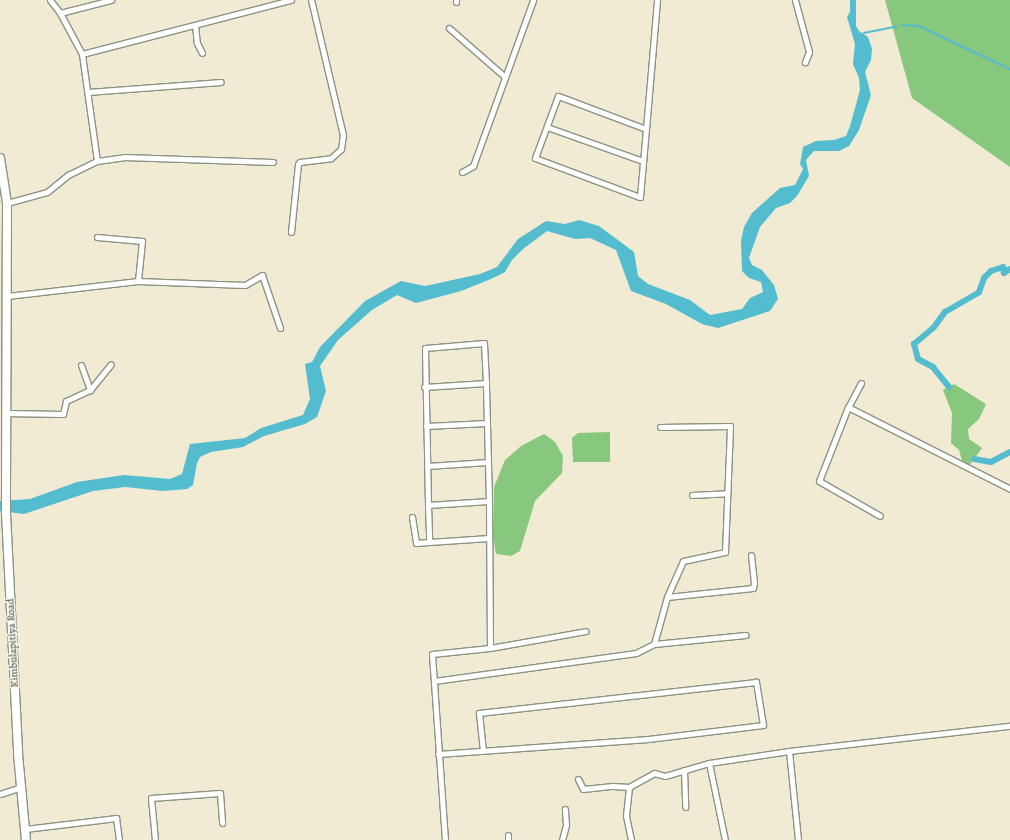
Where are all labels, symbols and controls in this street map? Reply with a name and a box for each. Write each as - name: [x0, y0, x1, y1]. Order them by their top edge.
- street label: Kimbulapitiya Road: [4, 598, 22, 688]

